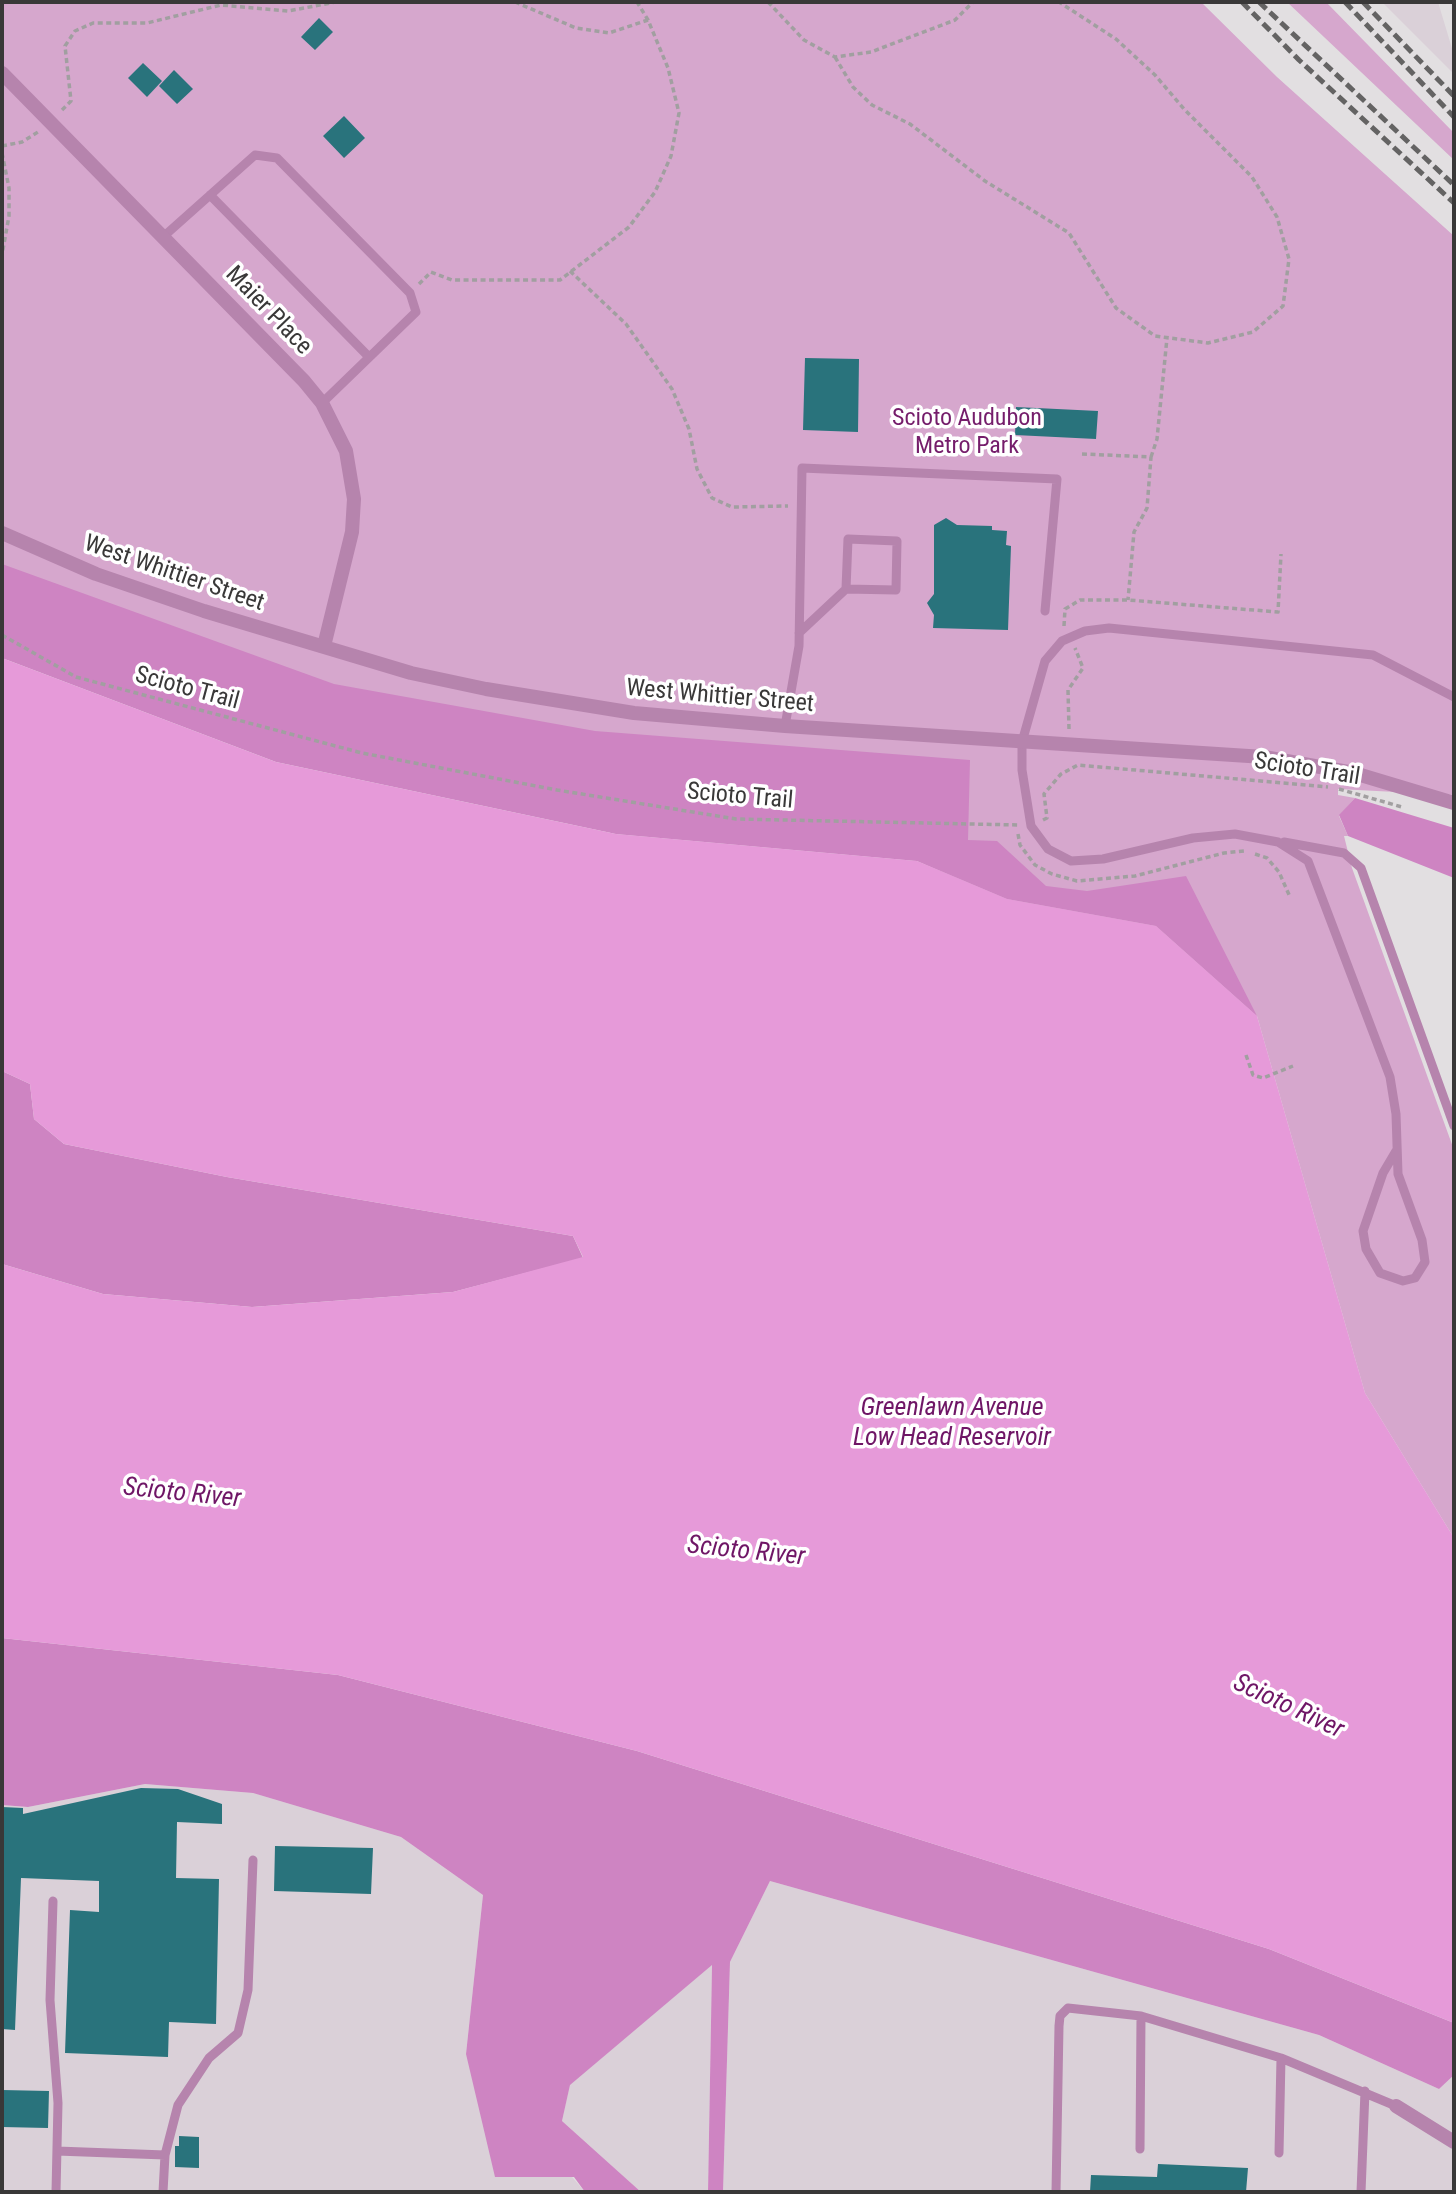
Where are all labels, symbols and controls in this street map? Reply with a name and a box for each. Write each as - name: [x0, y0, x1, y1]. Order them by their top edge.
- street label: Maier Place: [219, 261, 317, 361]
- park label: Scioto Audubon Metro Park: [892, 405, 1042, 461]
- street label: West Whittier Street: [80, 530, 268, 618]
- street label: Scioto Trail: [132, 661, 242, 717]
- street label: West Whittier Street: [625, 674, 815, 720]
- street label: Scioto Trail: [1252, 747, 1362, 793]
- street label: Scioto Trail: [686, 778, 794, 816]
- water label: Greenlawn Avenue Low Head Reservoir: [853, 1392, 1051, 1454]
- water label: Scioto River: [122, 1472, 242, 1516]
- water label: Scioto River: [686, 1530, 806, 1574]
- water label: Scioto River: [1228, 1668, 1348, 1746]

